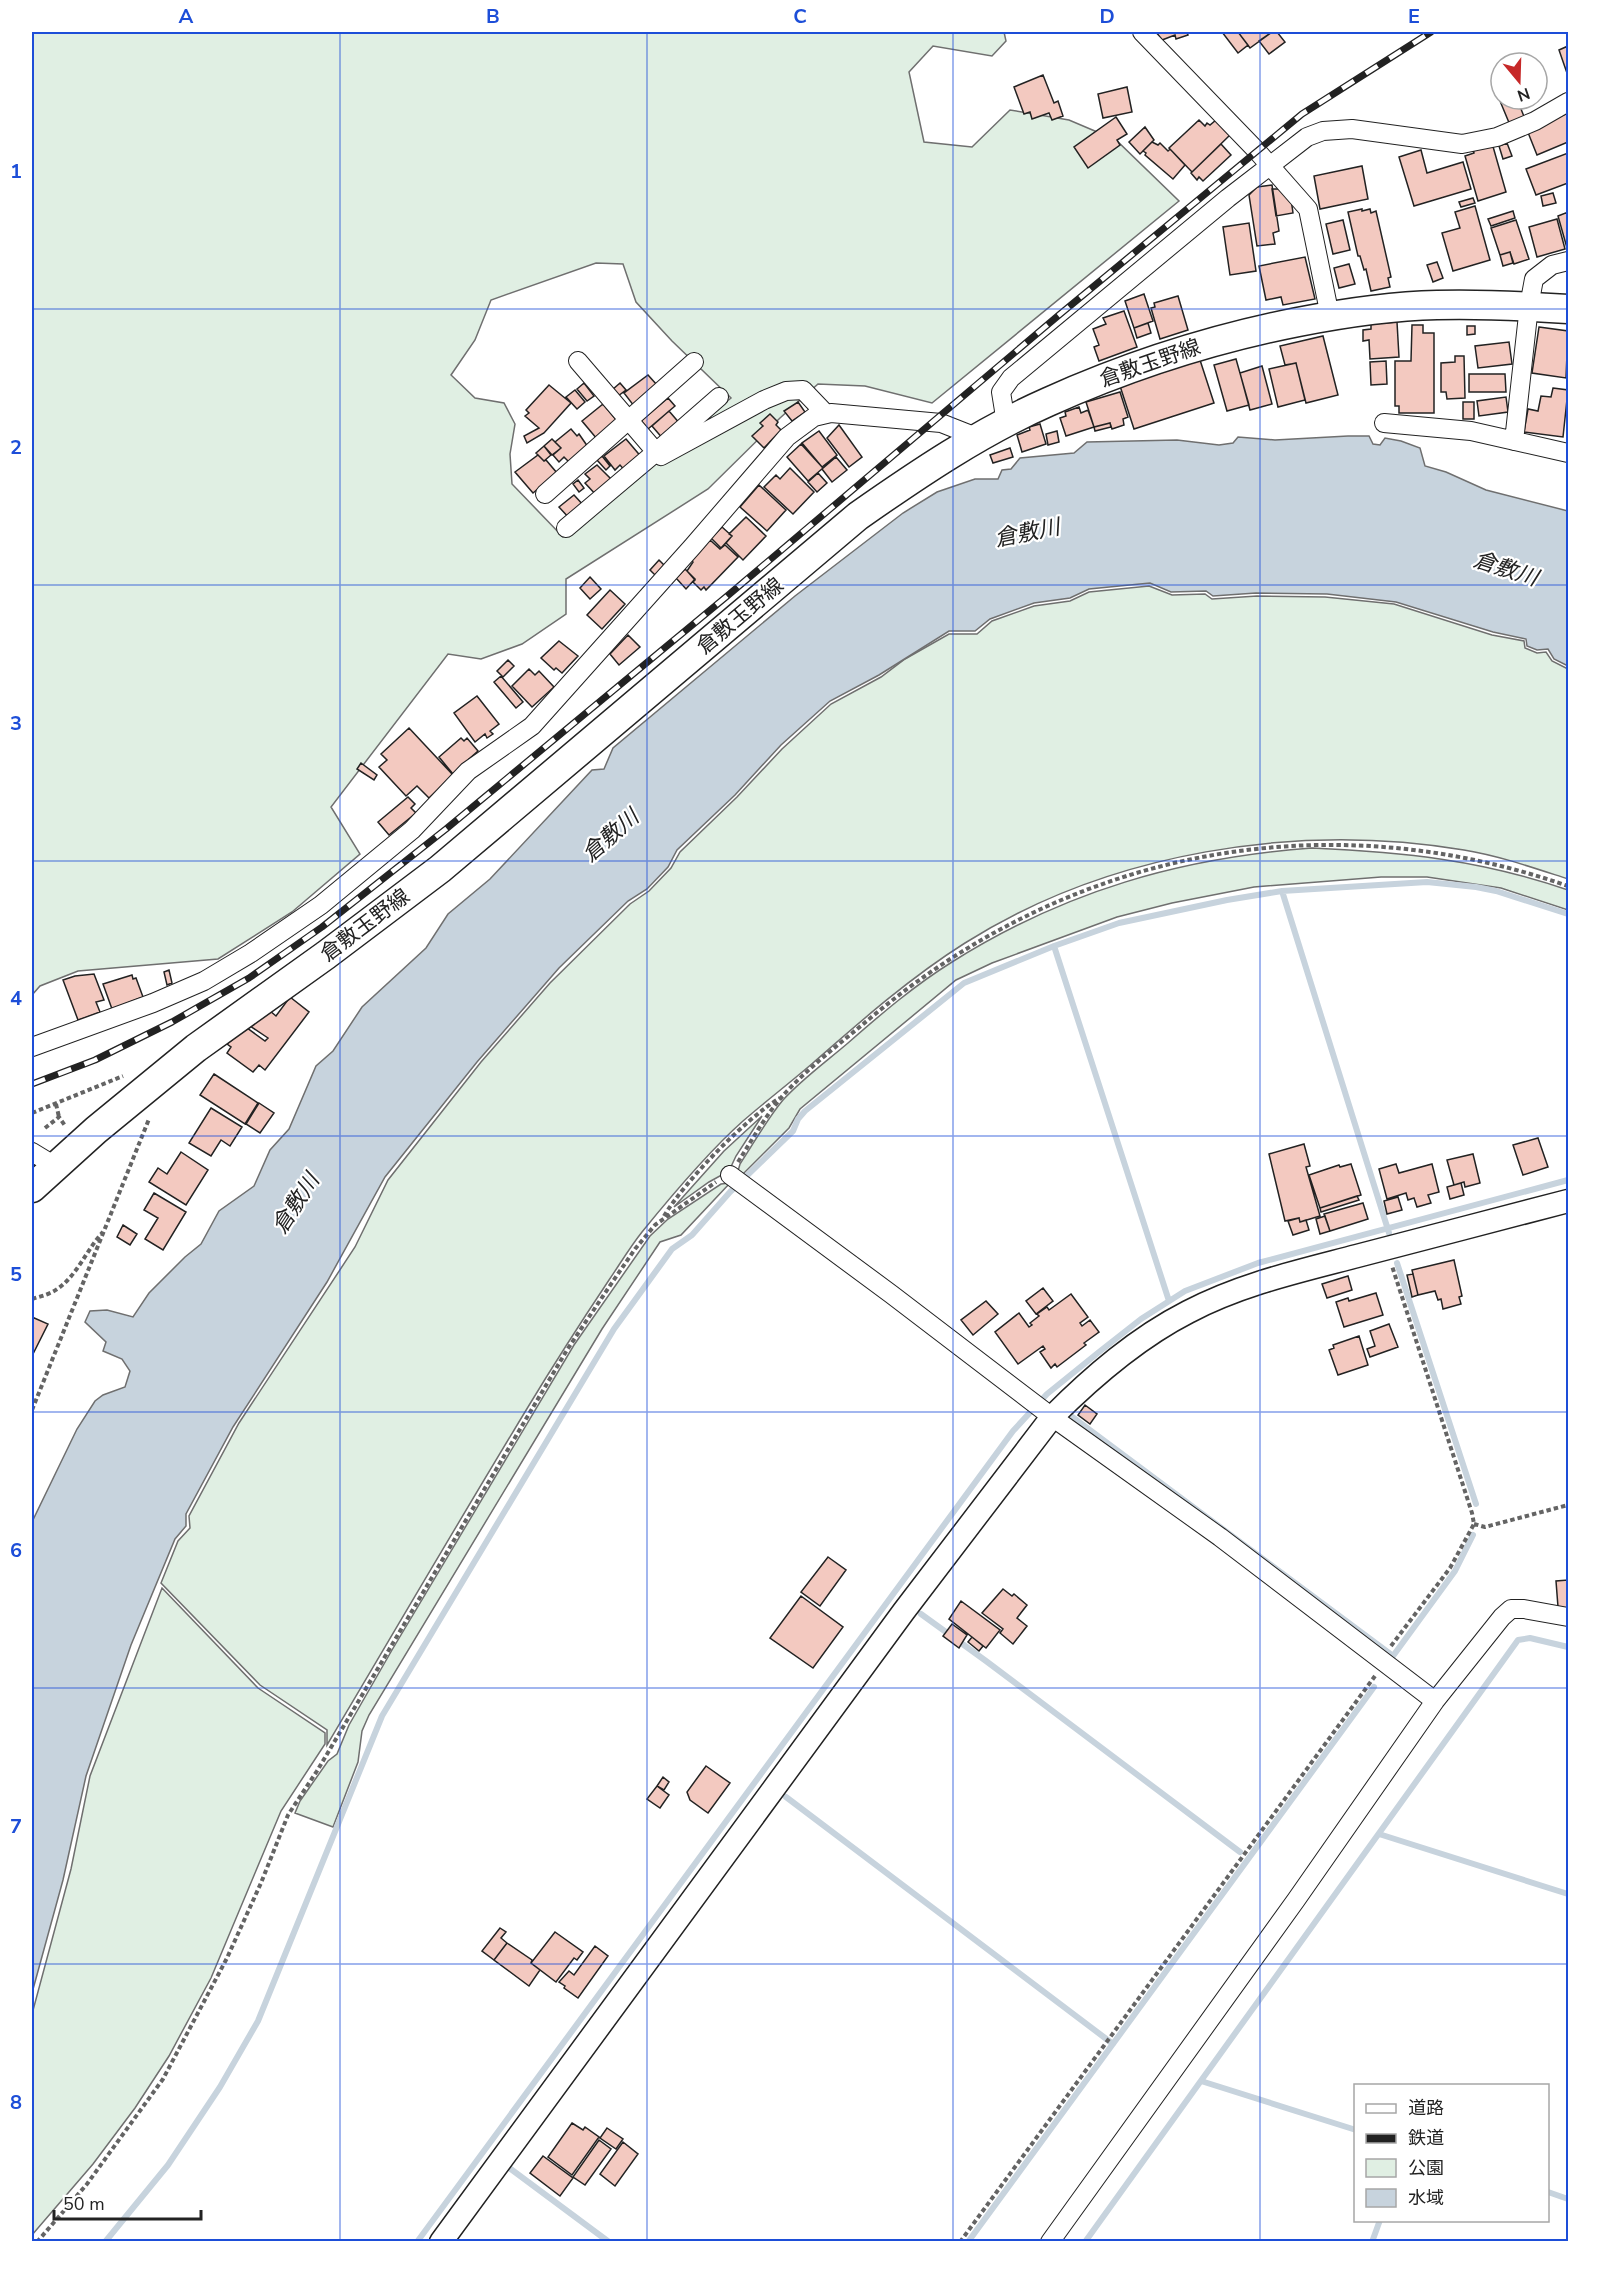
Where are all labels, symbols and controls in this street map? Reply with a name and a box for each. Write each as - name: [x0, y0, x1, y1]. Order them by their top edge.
- text: A: [179, 3, 194, 30]
- text: B: [486, 3, 500, 30]
- text: C: [793, 3, 807, 30]
- text: D: [1099, 3, 1115, 30]
- text: E: [1408, 3, 1420, 30]
- north arrow: [1489, 51, 1549, 111]
- text: N: [1514, 82, 1533, 107]
- text: 1: [10, 158, 22, 185]
- street label: 倉敷玉野線: [1096, 333, 1204, 393]
- text: 2: [10, 434, 22, 461]
- water label: 倉敷川: [992, 512, 1064, 554]
- water label: 倉敷川: [1470, 544, 1544, 594]
- street label: 倉敷玉野線: [691, 572, 789, 660]
- text: 3: [10, 710, 22, 737]
- water label: 倉敷川: [576, 801, 647, 869]
- street label: 倉敷玉野線: [315, 882, 415, 968]
- text: 4: [10, 985, 22, 1012]
- water label: 倉敷川: [265, 1166, 327, 1239]
- text: 5: [10, 1261, 22, 1288]
- text: 6: [10, 1537, 22, 1564]
- text: 7: [10, 1813, 22, 1840]
- legend: [1354, 2084, 1549, 2222]
- text: 8: [10, 2089, 22, 2116]
- text: 道路: [1408, 2096, 1444, 2120]
- text: 鉄道: [1408, 2126, 1444, 2150]
- text: 公園: [1408, 2156, 1444, 2180]
- scale bar: [54, 2183, 201, 2221]
- text: 水域: [1408, 2186, 1444, 2210]
- text: 50 m: [63, 2192, 105, 2216]

